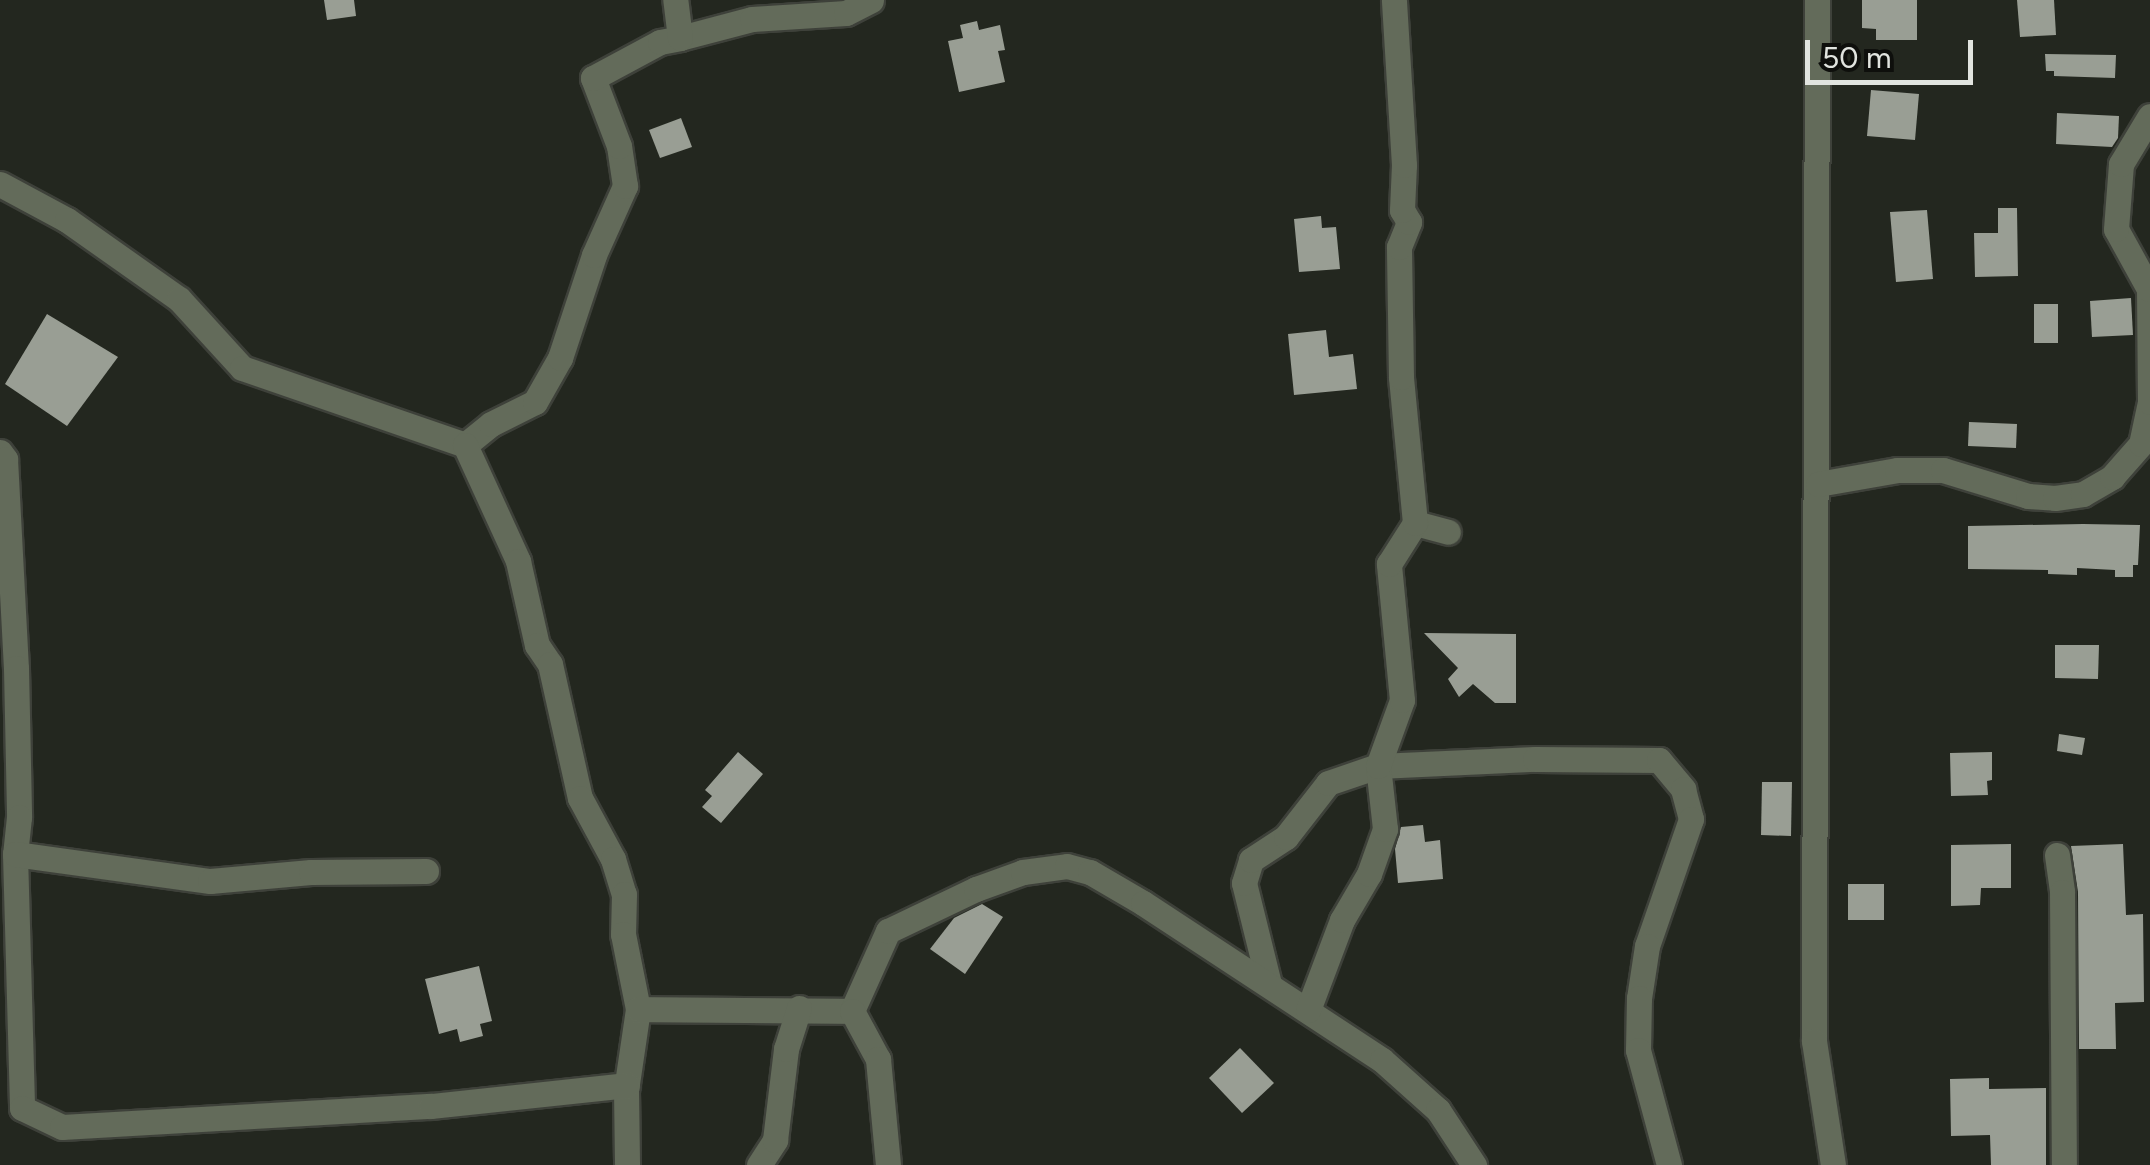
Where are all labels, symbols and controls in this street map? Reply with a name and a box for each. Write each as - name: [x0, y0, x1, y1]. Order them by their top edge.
- scale bar: [1810, 20, 1978, 82]
- text: 50 m: [1822, 39, 1891, 76]

